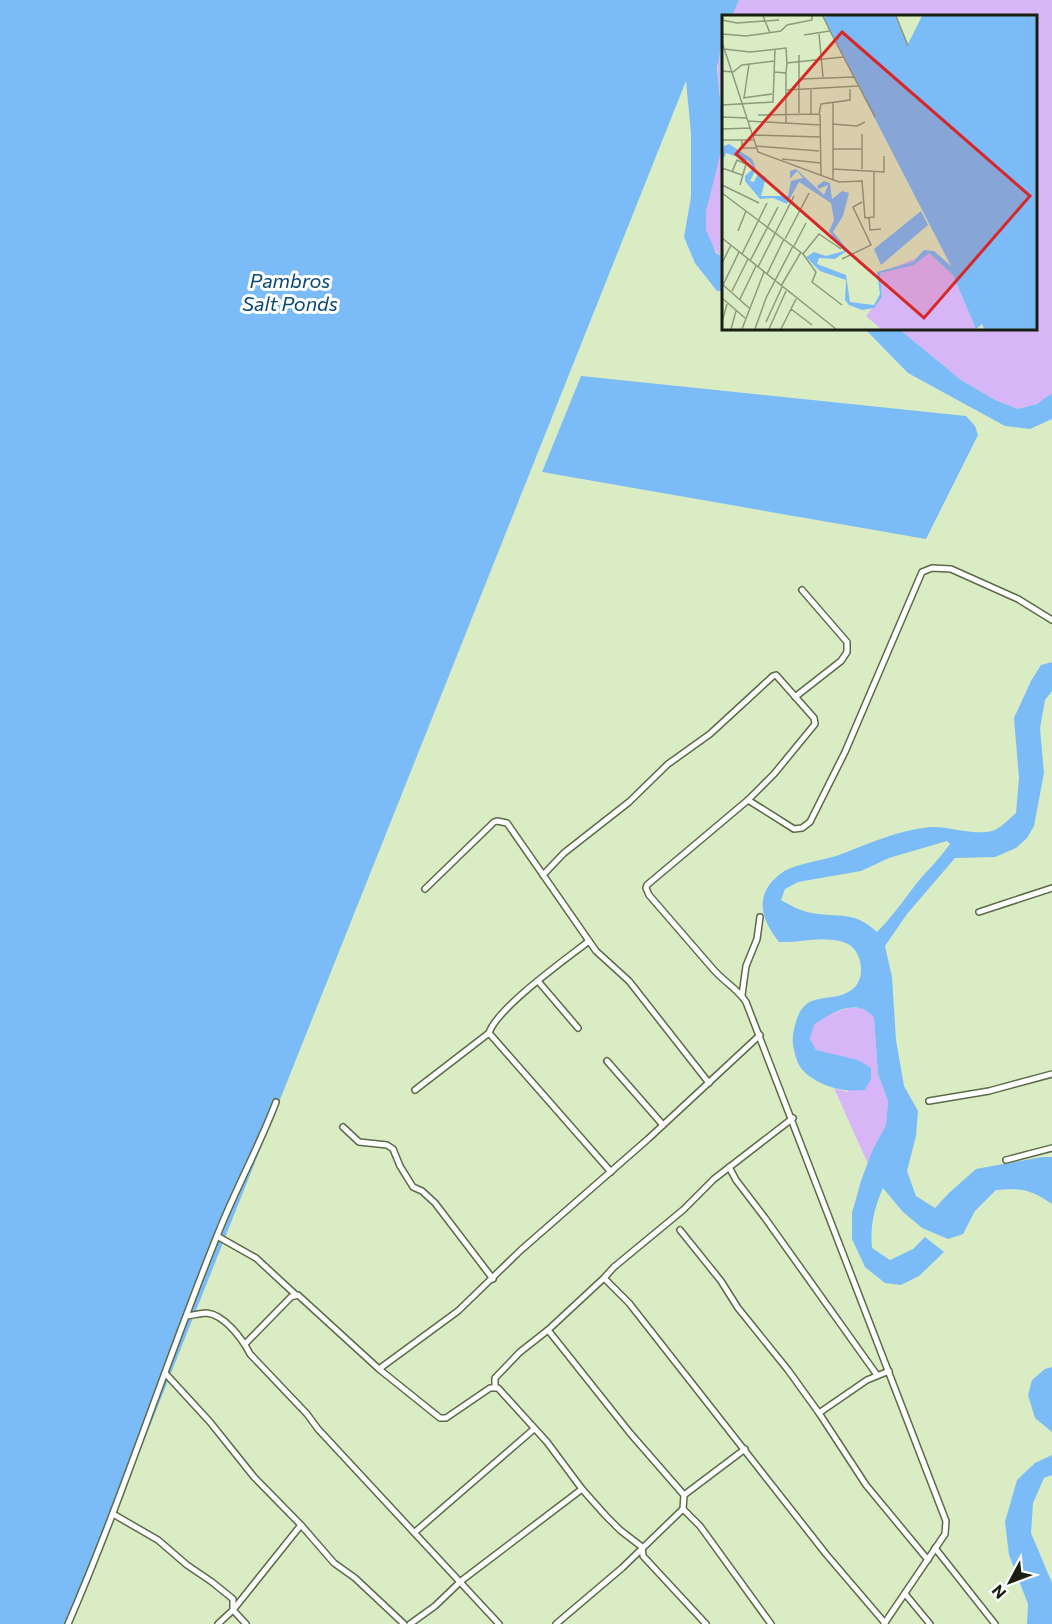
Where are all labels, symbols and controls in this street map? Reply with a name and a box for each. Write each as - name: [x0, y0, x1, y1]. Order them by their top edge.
- inset map: [722, 15, 1037, 330]
- water label: Pambros Salt Ponds: [242, 268, 338, 315]
- north arrow: [980, 1552, 1040, 1612]
- text: N: [987, 1581, 1009, 1603]

